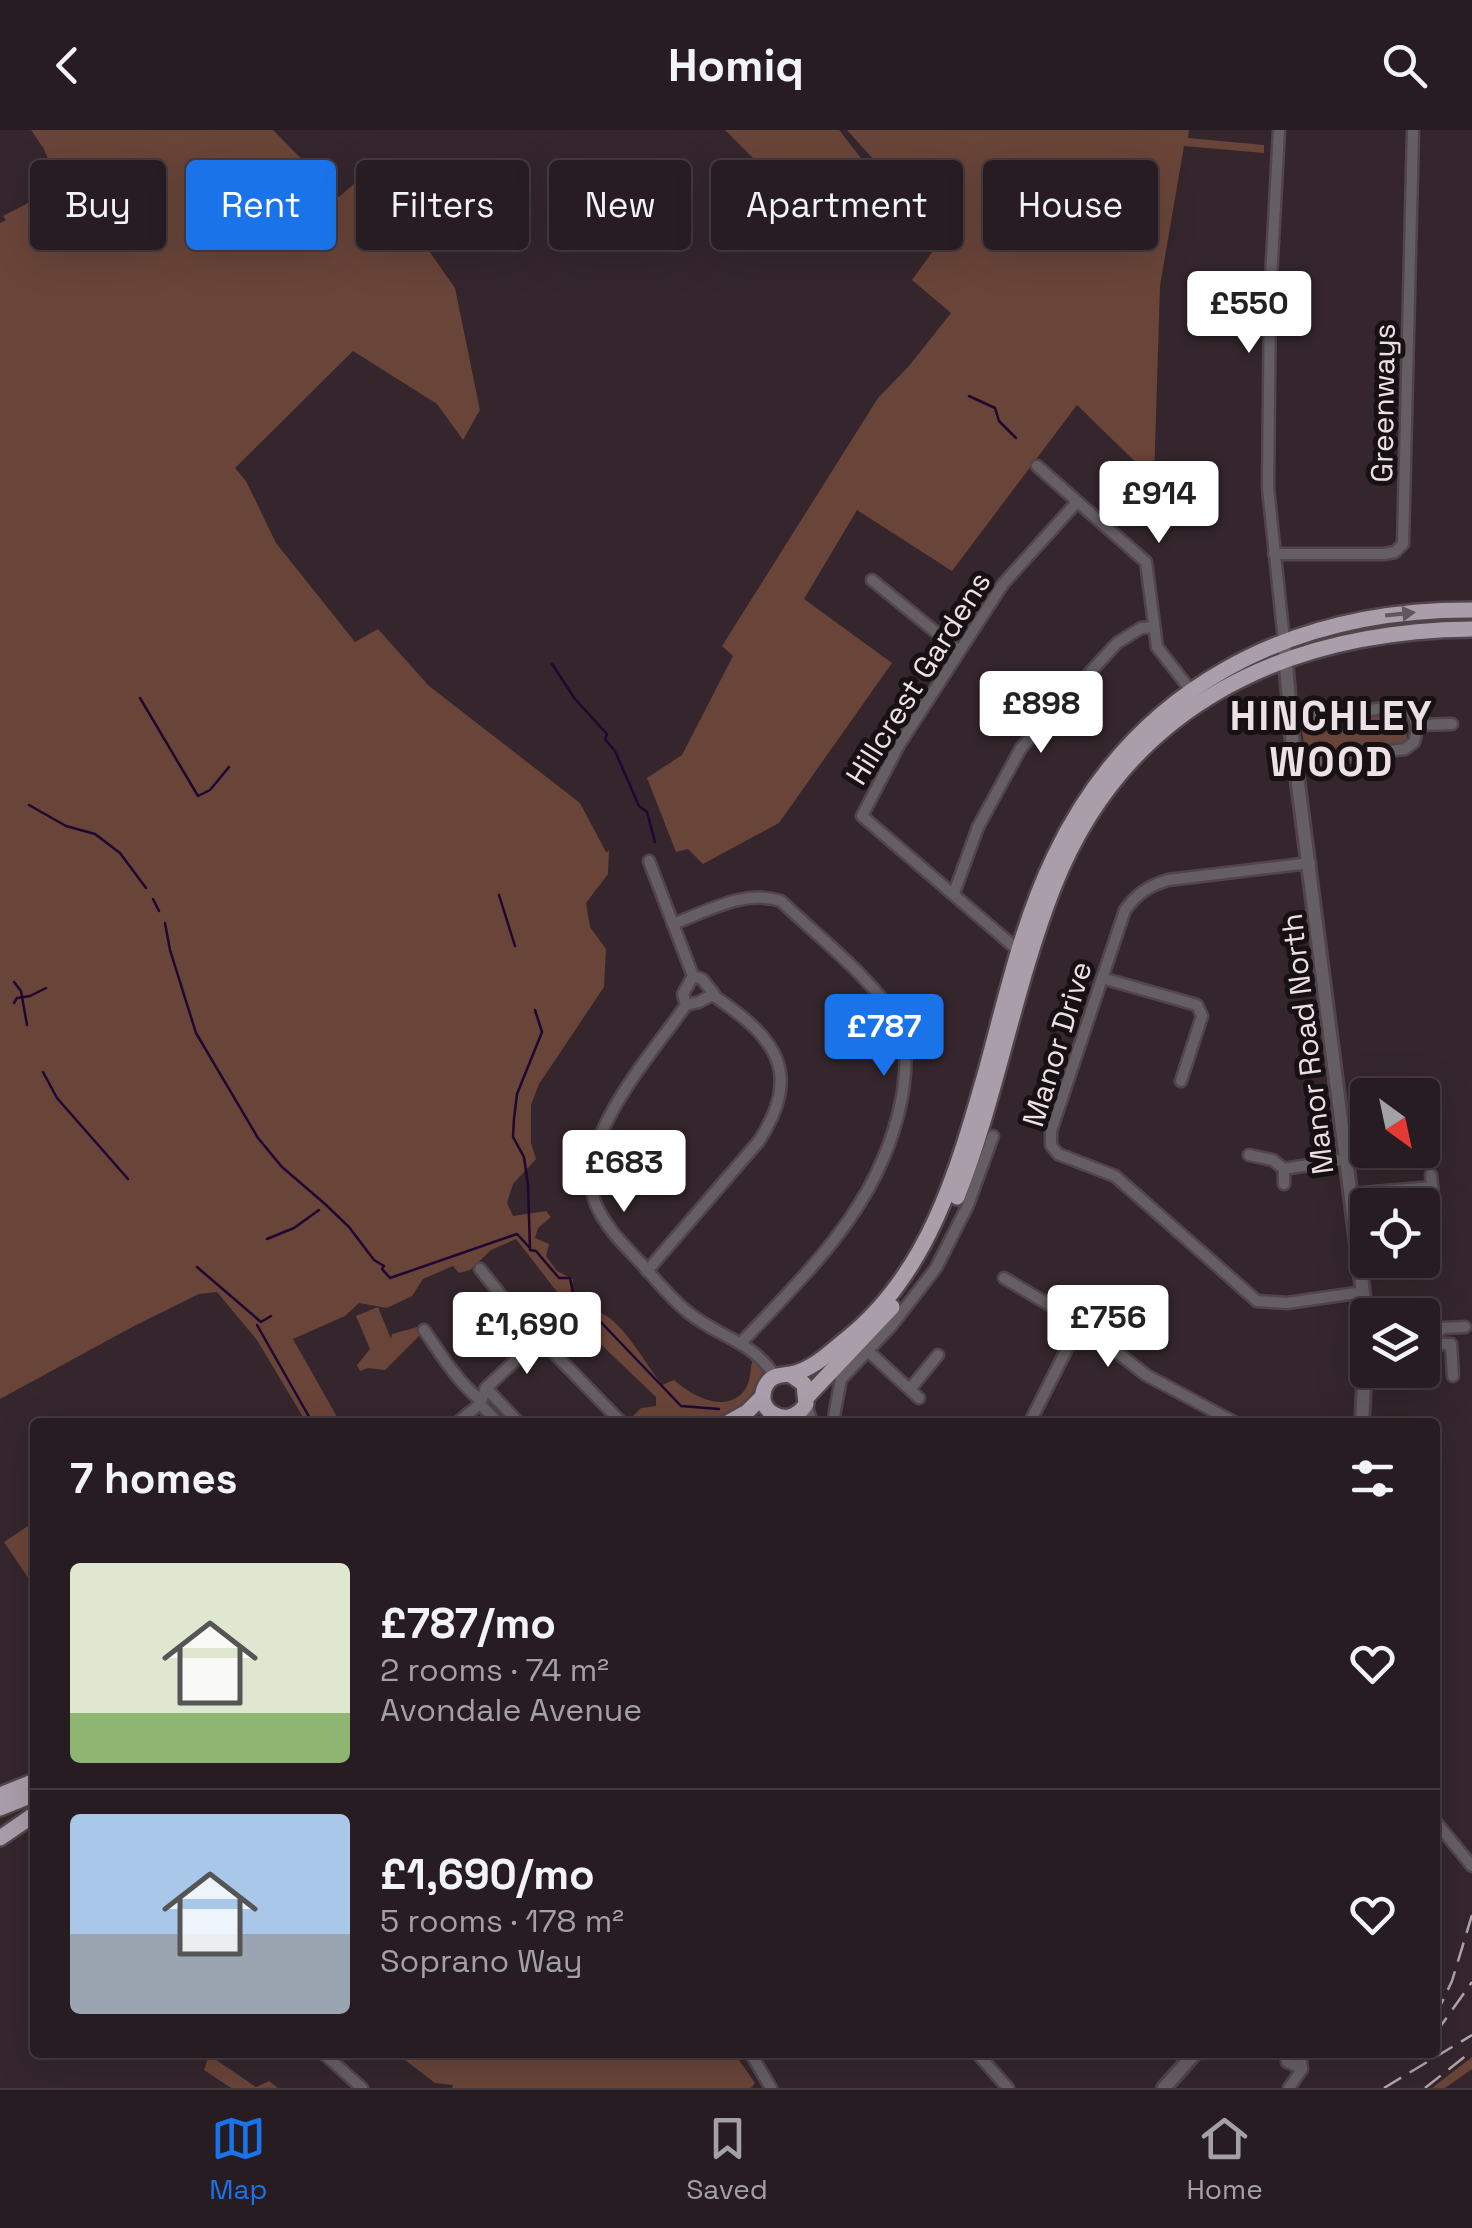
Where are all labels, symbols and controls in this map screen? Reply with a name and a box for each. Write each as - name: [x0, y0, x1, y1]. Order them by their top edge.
- text: Homiq: [668, 37, 804, 94]
- icon: back: [40, 38, 95, 93]
- icon: search: [1377, 38, 1432, 93]
- chip: Buy: [30, 160, 166, 250]
- chip: Rent: [186, 160, 336, 250]
- chip: Filters: [356, 160, 529, 250]
- chip: New: [549, 160, 691, 250]
- chip: Apartment: [711, 160, 963, 250]
- chip: House: [983, 160, 1158, 250]
- pin: £550: [1190, 271, 1308, 356]
- text: £550: [1209, 283, 1289, 323]
- street label: Greenways: [1362, 323, 1404, 483]
- pin: £914: [1100, 461, 1218, 546]
- text: £914: [1121, 473, 1197, 513]
- street label: Hillcrest Gardens: [837, 564, 999, 792]
- one-way arrow: [1385, 606, 1417, 622]
- pin: £898: [982, 671, 1100, 756]
- text: £898: [1002, 683, 1080, 723]
- district label: HINCHLEY WOOD: [1230, 691, 1434, 788]
- street label: Manor Road North: [1272, 911, 1342, 1177]
- street label: Manor Drive: [1013, 957, 1101, 1131]
- pin: £787: [825, 994, 943, 1079]
- text: £787: [847, 1006, 921, 1046]
- north arrow: [1350, 1078, 1440, 1168]
- map controls: [1350, 1078, 1440, 1388]
- pin: £683: [565, 1130, 683, 1215]
- text: £683: [585, 1142, 663, 1182]
- button: locate: [1350, 1188, 1440, 1278]
- pin: £756: [1049, 1285, 1167, 1370]
- pin: £1,690: [446, 1292, 608, 1377]
- text: £756: [1069, 1297, 1147, 1337]
- button: layers: [1350, 1298, 1440, 1388]
- text: £1,690: [475, 1304, 579, 1344]
- icon: filters: [1345, 1451, 1400, 1506]
- text: 7 homes: [70, 1452, 238, 1505]
- text: £787/mo: [380, 1597, 556, 1650]
- icon: home: [150, 1603, 270, 1723]
- icon: heart: [1345, 1636, 1400, 1691]
- text: 2 rooms · 74 m²: [380, 1650, 609, 1690]
- text: Avondale Avenue: [380, 1690, 642, 1730]
- text: £1,690/mo: [380, 1848, 595, 1901]
- icon: home: [150, 1854, 270, 1974]
- icon: heart: [1345, 1887, 1400, 1942]
- text: 5 rooms · 178 m²: [380, 1901, 624, 1941]
- text: Soprano Way: [380, 1941, 583, 1981]
- tab: Map: [209, 2111, 268, 2207]
- tab: Saved: [686, 2111, 768, 2207]
- tab: Home: [1186, 2111, 1263, 2207]

